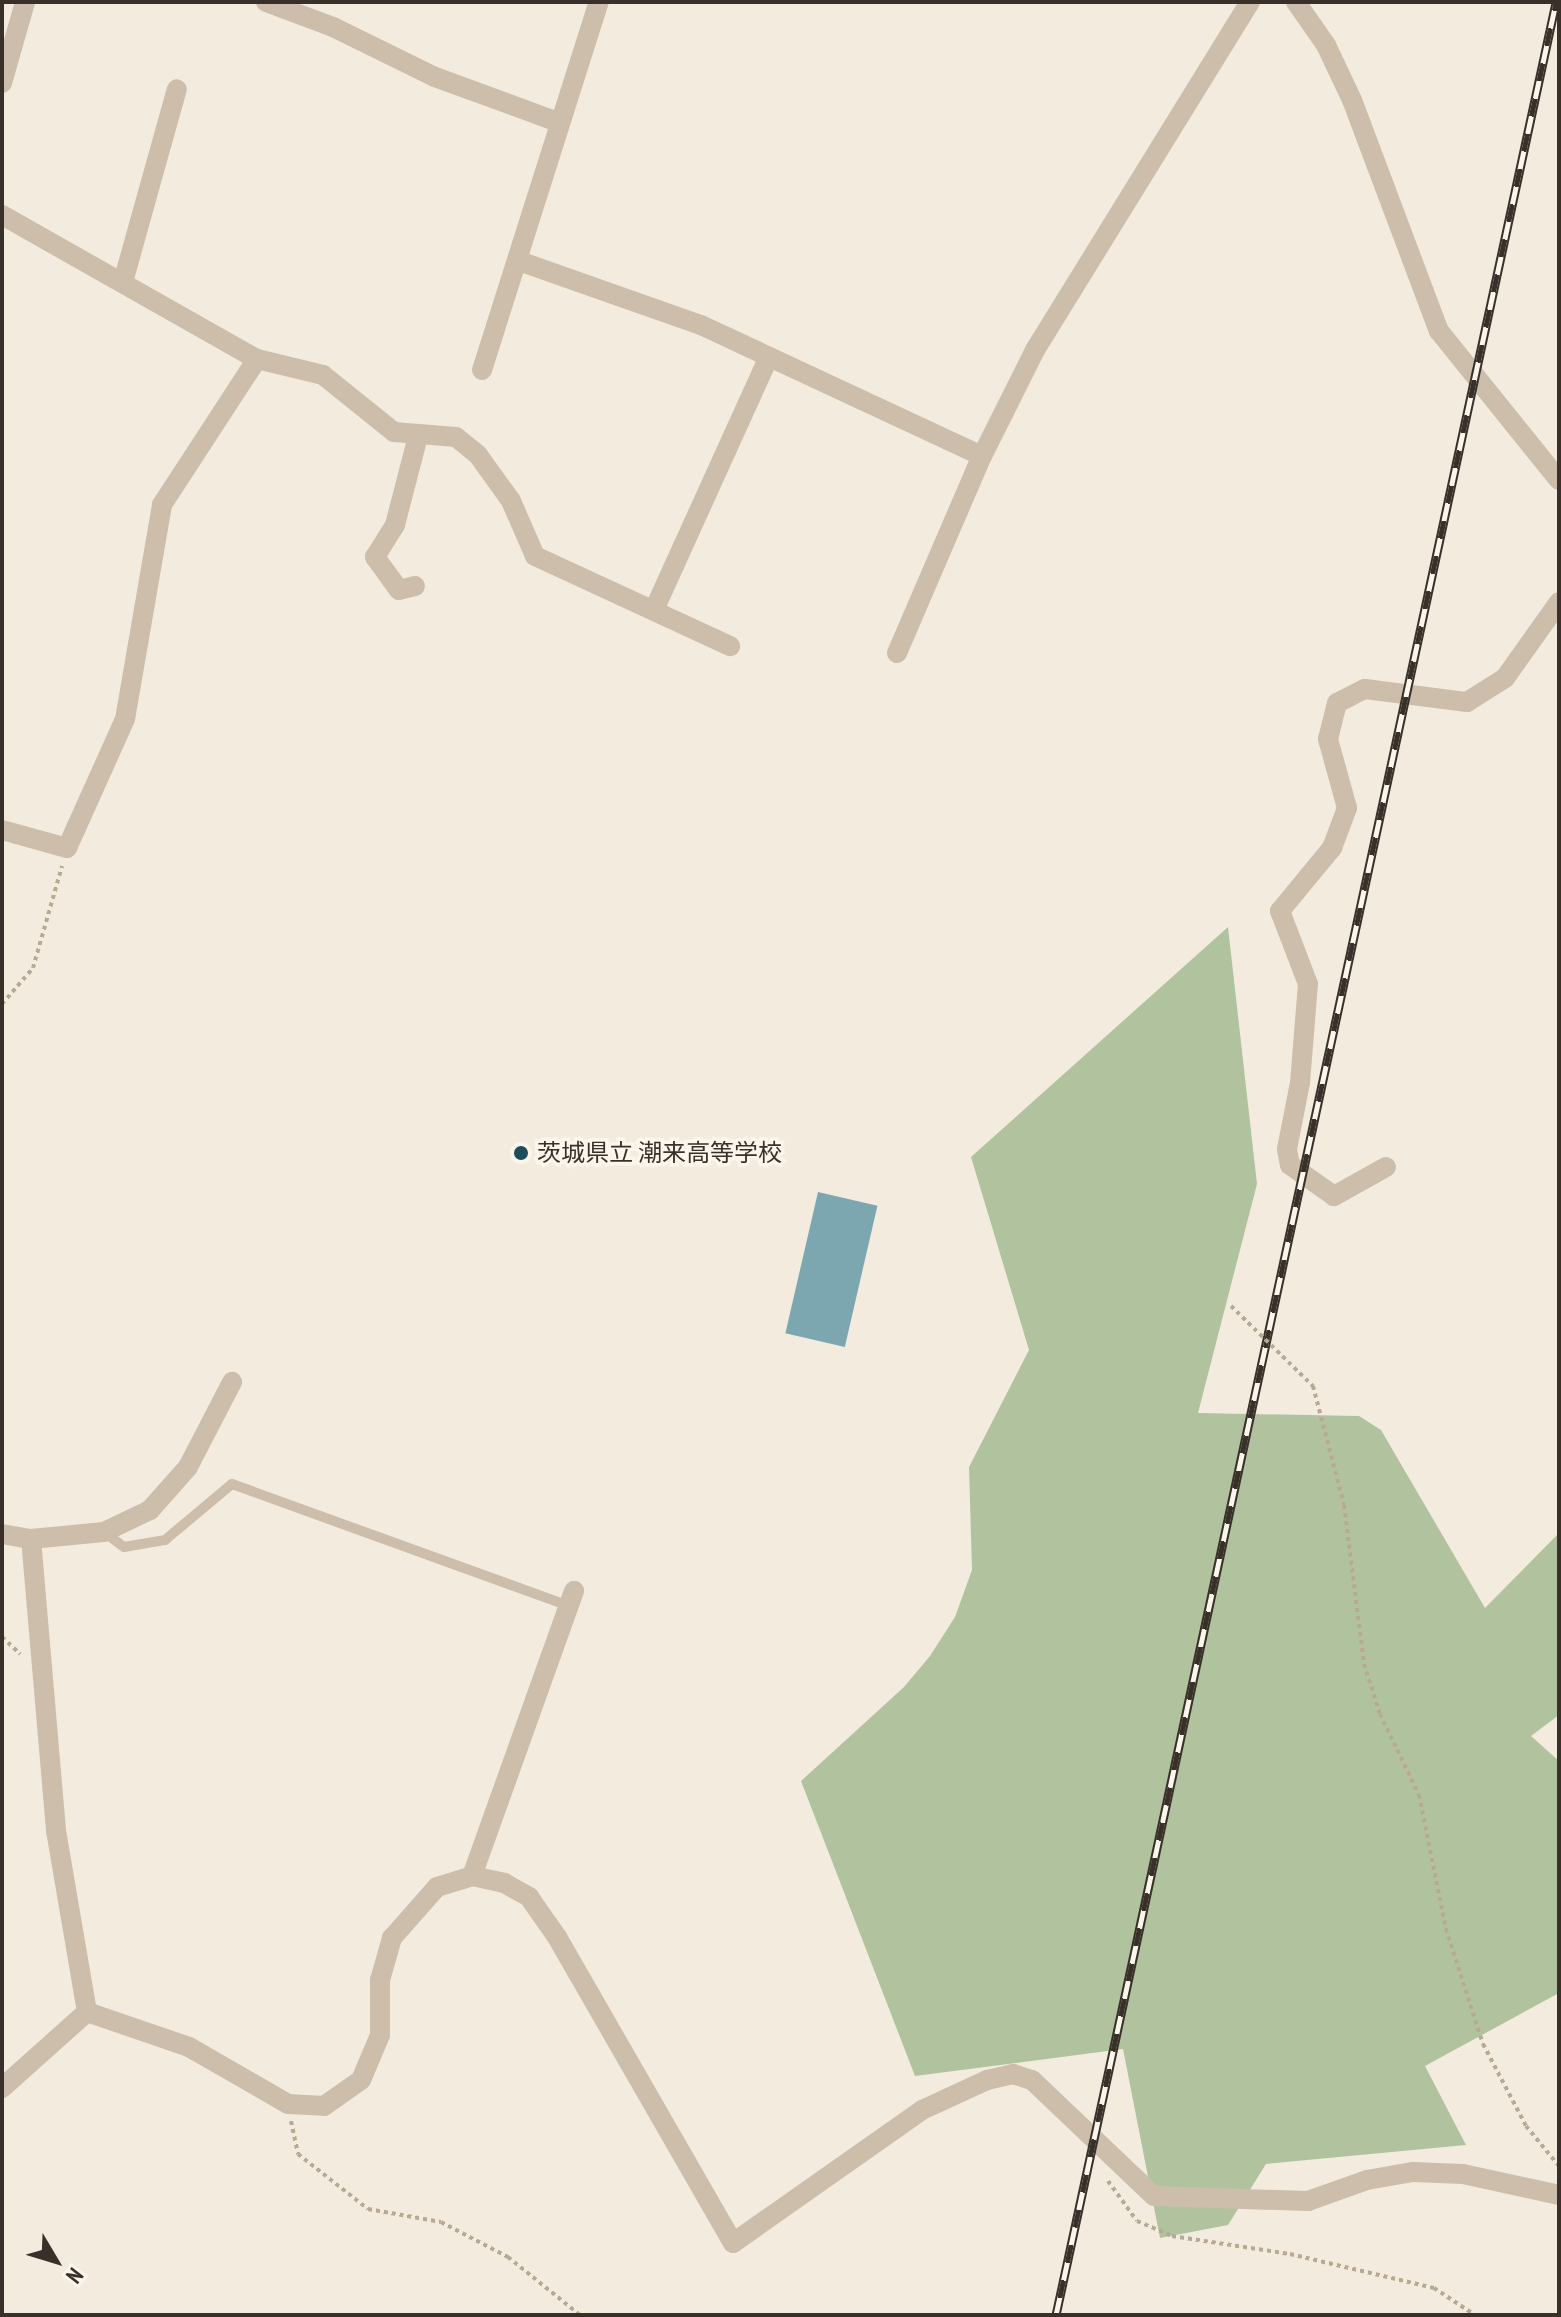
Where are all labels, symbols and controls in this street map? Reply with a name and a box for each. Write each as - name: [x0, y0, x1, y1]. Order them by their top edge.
- place label: 茨城県立 潮来高等学校: [537, 1139, 782, 1167]
- marker: 茨城県立 潮来高等学校: [512, 1144, 530, 1162]
- north arrow: [16, 2221, 96, 2301]
- text: N: [60, 2262, 90, 2289]

